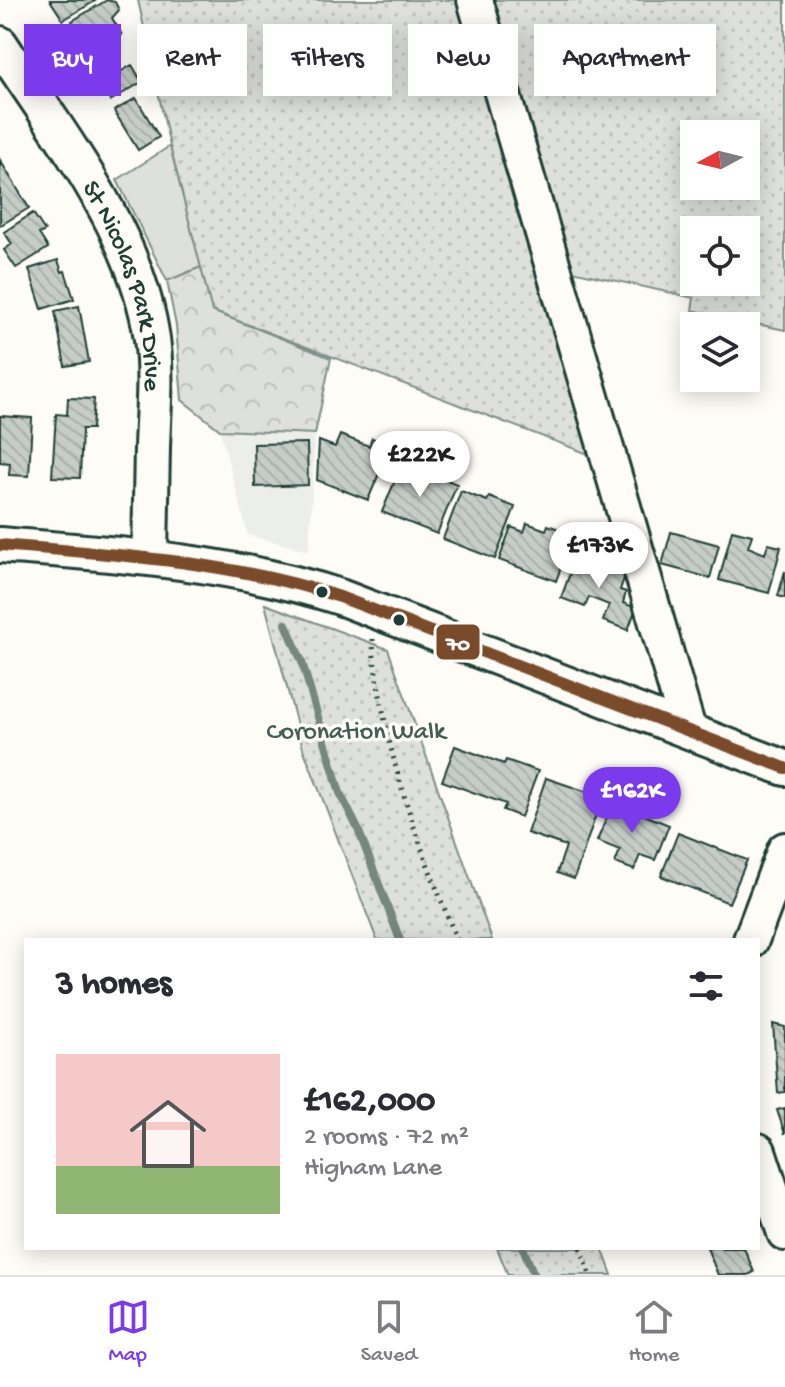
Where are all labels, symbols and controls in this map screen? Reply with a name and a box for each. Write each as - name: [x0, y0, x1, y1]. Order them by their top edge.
- chip: Buy: [24, 24, 121, 96]
- chip: Rent: [137, 24, 247, 96]
- chip: Filters: [263, 24, 392, 96]
- chip: New: [408, 24, 518, 96]
- chip: Apartment: [534, 24, 716, 96]
- north arrow: [680, 120, 760, 200]
- map controls: [680, 120, 760, 392]
- street label: St Nicolas Park Drive: [73, 176, 166, 392]
- button: locate: [680, 216, 760, 296]
- button: layers: [680, 312, 760, 392]
- pin: £222K: [364, 431, 476, 499]
- text: £222K: [388, 441, 452, 472]
- pin: £173K: [543, 522, 655, 590]
- text: £173K: [567, 532, 631, 563]
- unlabelled marker: [314, 584, 330, 600]
- unlabelled marker: [391, 612, 407, 628]
- line badge: 70: [435, 623, 481, 661]
- text: 70: [445, 633, 470, 659]
- park label: Coronation Walk: [266, 718, 448, 749]
- pin: £162K: [576, 767, 688, 835]
- text: £162K: [601, 777, 663, 808]
- icon: filters: [684, 964, 728, 1008]
- text: 3 homes: [56, 966, 172, 1006]
- text: £162,000: [304, 1083, 435, 1123]
- icon: home: [120, 1086, 216, 1182]
- text: 2 rooms · 72 m²: [304, 1123, 469, 1154]
- text: Higham Lane: [304, 1154, 442, 1185]
- tab: Map: [106, 1295, 150, 1369]
- tab: Saved: [361, 1295, 417, 1369]
- tab: Home: [628, 1295, 679, 1369]

